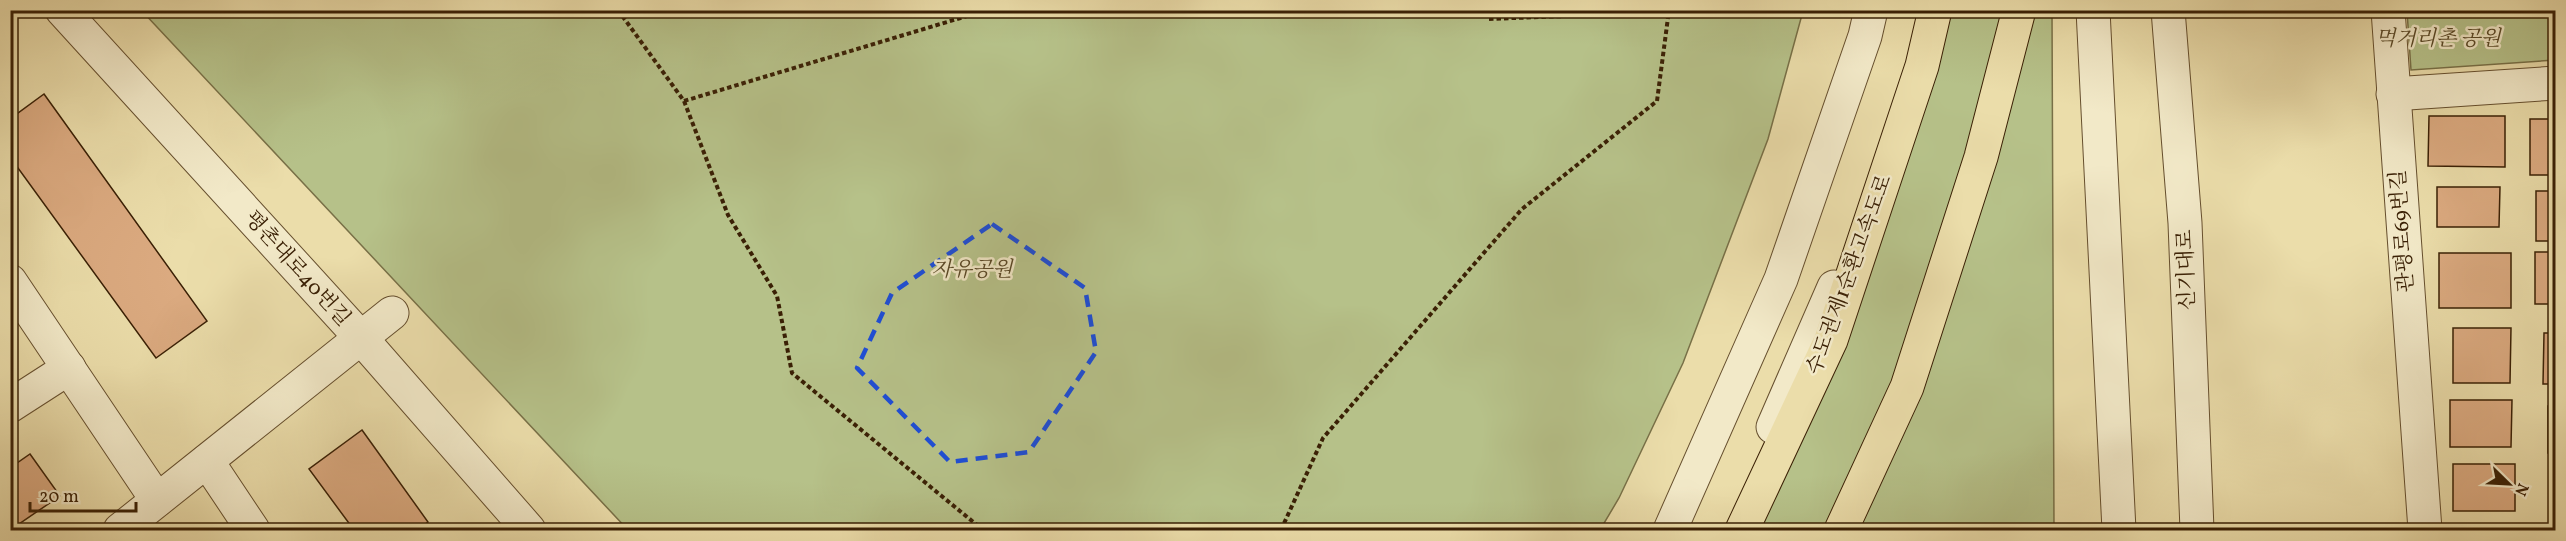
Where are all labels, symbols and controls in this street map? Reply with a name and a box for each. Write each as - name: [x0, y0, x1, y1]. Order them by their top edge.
- park label: 먹거리촌 공원: [2375, 25, 2502, 54]
- street label: 관평로69번길: [2384, 169, 2422, 293]
- street label: 수도권제1순환고속도로: [1800, 171, 1900, 379]
- street label: 평촌대로40번길: [237, 205, 357, 333]
- street label: 신기대로: [2171, 229, 2203, 311]
- park label: 자유공원: [931, 256, 1014, 285]
- north arrow: [2479, 454, 2539, 514]
- scale bar: [30, 475, 136, 513]
- text: N: [2508, 480, 2533, 499]
- text: 20 m: [39, 485, 79, 510]

